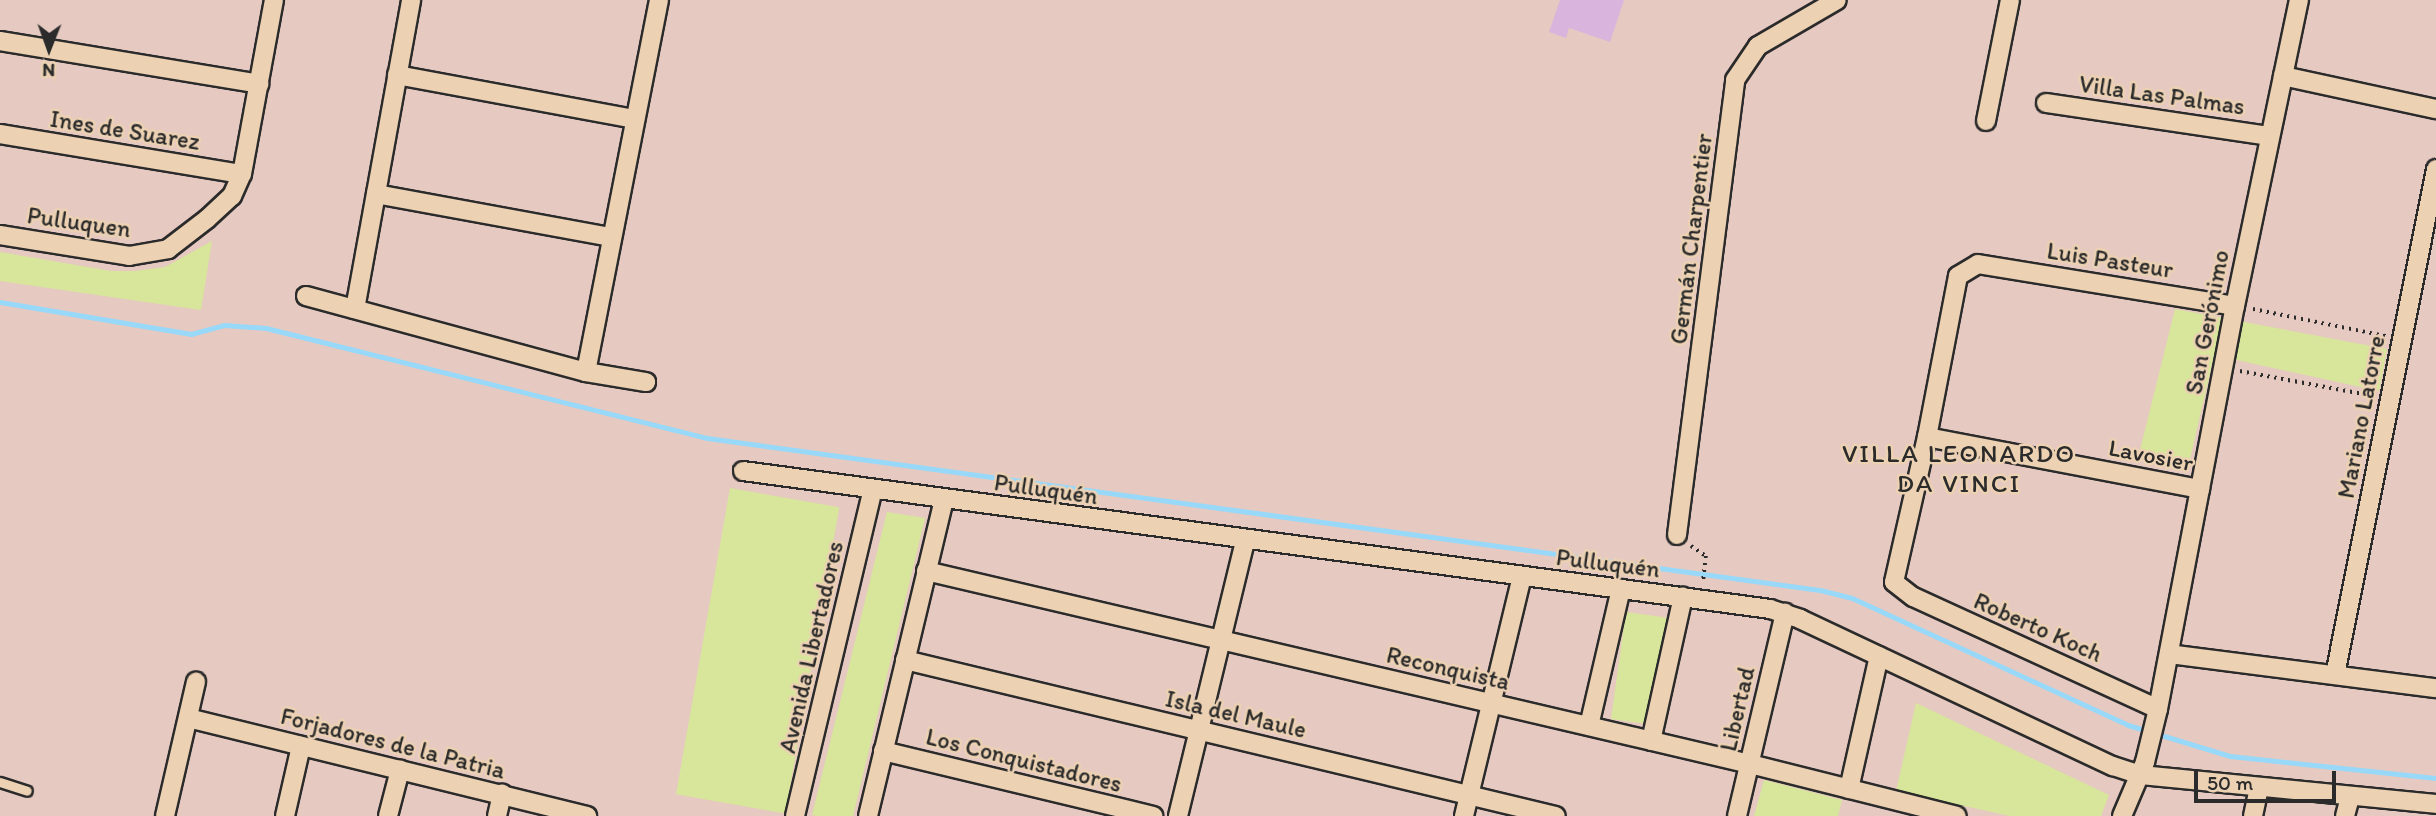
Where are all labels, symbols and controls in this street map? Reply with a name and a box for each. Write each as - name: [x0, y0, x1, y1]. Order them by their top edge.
- north arrow: [14, 14, 84, 84]
- text: N: [42, 59, 55, 82]
- street label: Villa Las Palmas: [2078, 69, 2246, 121]
- street label: Ines de Suarez: [48, 104, 202, 156]
- street label: Germán Charpentier: [1664, 132, 1718, 346]
- street label: Pulluquen: [25, 200, 133, 244]
- street label: Luis Pasteur: [2045, 236, 2175, 284]
- street label: San Gerónimo: [2179, 248, 2235, 396]
- street label: Mariano Latorre: [2331, 333, 2391, 501]
- street label: Lavosier: [2106, 433, 2196, 477]
- district label: VILLA LEONARDO DA VINCI: [1844, 438, 2074, 500]
- street label: Pulluquén: [992, 467, 1100, 511]
- street label: Avenida Libertadores: [773, 538, 849, 756]
- street label: Pulluquén: [1554, 542, 1662, 584]
- street label: Roberto Koch: [1969, 586, 2107, 668]
- street label: Reconquista: [1384, 640, 1512, 696]
- street label: Libertad: [1713, 664, 1761, 754]
- street label: Isla del Maule: [1163, 684, 1309, 744]
- street label: Forjadores de la Patria: [278, 701, 508, 785]
- street label: Los Conquistadores: [922, 722, 1126, 798]
- scale bar: [2198, 756, 2340, 800]
- text: 50 m: [2207, 770, 2253, 795]

